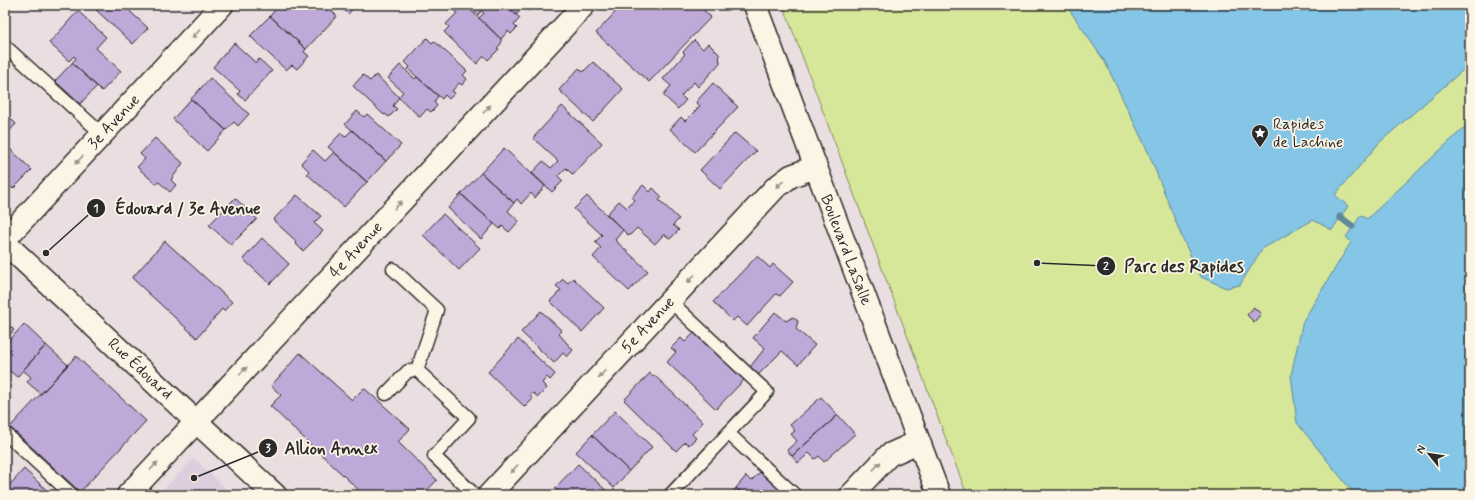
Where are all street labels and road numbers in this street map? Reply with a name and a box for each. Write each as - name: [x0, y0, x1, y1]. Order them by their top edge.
- street label: 3e Avenue: [83, 90, 145, 154]
- street label: Boulevard LaSalle: [815, 192, 877, 309]
- street label: 4e Avenue: [325, 217, 387, 283]
- street label: 5e Avenue: [616, 292, 680, 358]
- street label: Rue Édouard: [103, 333, 177, 405]

